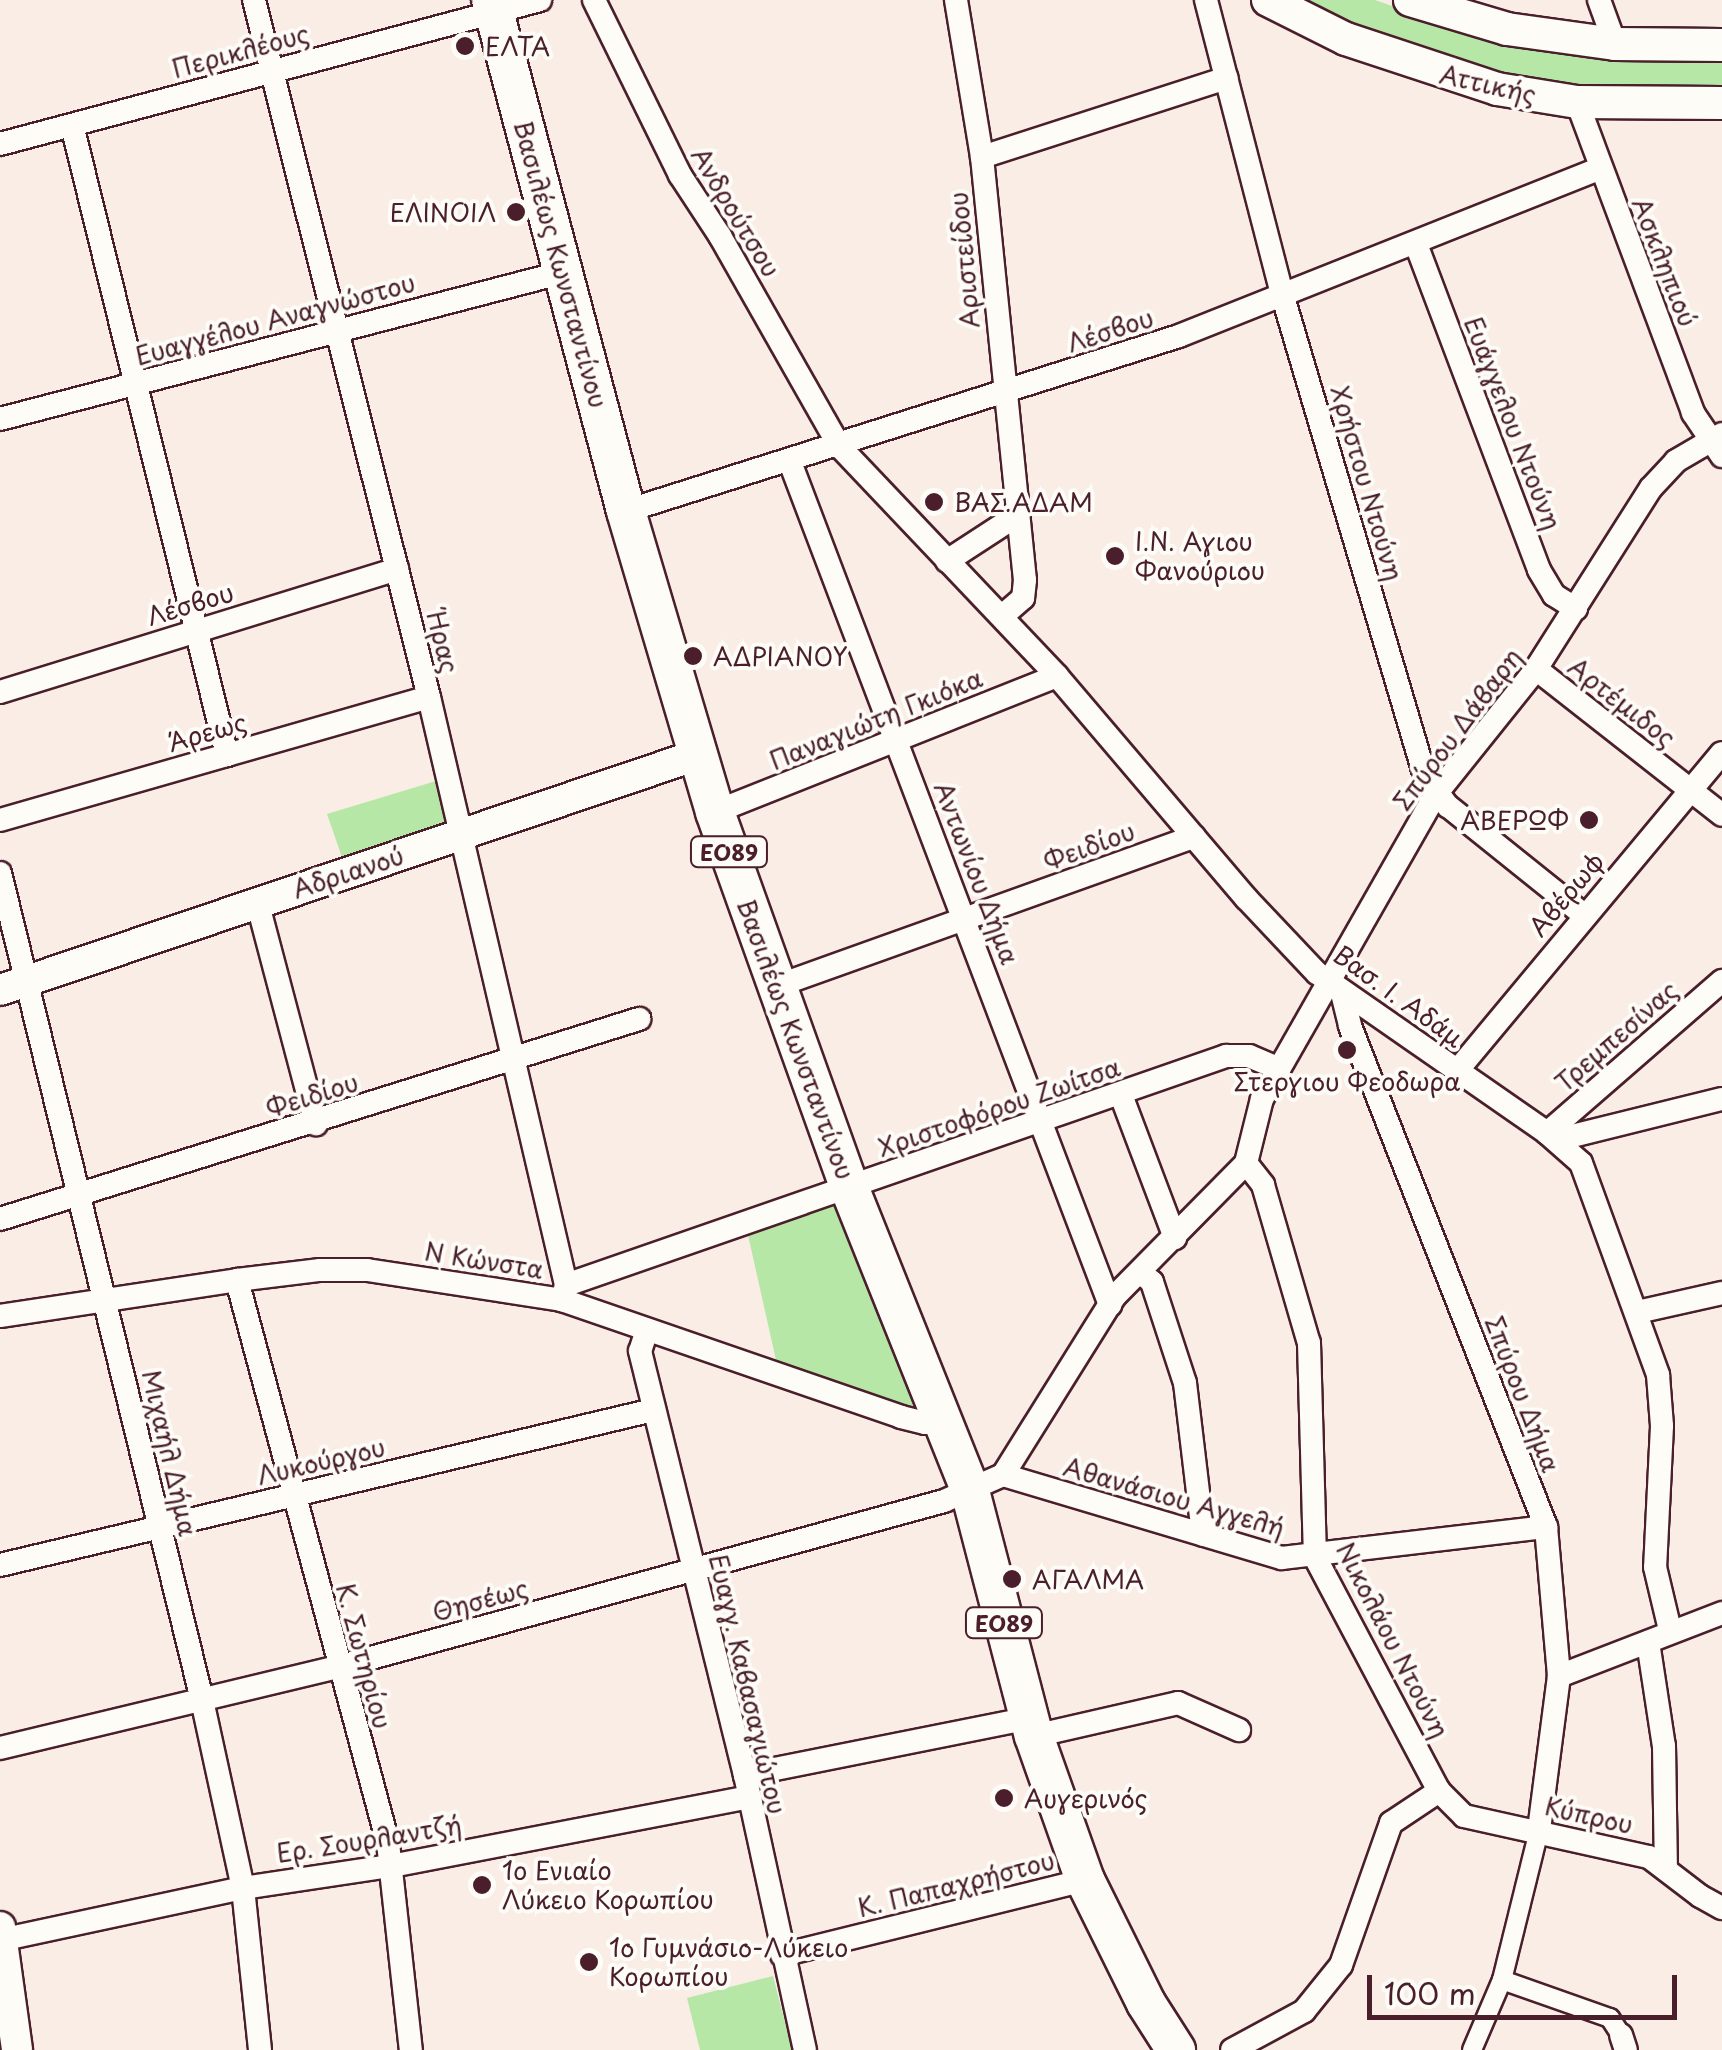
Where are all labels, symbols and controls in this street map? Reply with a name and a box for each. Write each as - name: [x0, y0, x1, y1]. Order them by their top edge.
- street label: Περικλέους: [168, 18, 312, 84]
- place label: ΕΛΤΑ: [485, 31, 550, 61]
- marker: ΕΛΤΑ: [454, 35, 476, 57]
- street label: Αττικής: [1437, 58, 1539, 110]
- street label: Βασιλέως Κωνσταντίνου: [508, 117, 614, 411]
- street label: Ανδρούτσου: [686, 142, 786, 282]
- street label: Αριστείδου: [943, 191, 985, 329]
- street label: Ασκληπιού: [1627, 193, 1703, 331]
- place label: ΕΛΙΝΟΙΛ: [390, 197, 496, 227]
- marker: ΕΛΙΝΟΙΛ: [505, 201, 527, 223]
- street label: Ευαγγέλου Αναγνώστου: [131, 267, 419, 371]
- street label: Λέσβου: [1063, 302, 1157, 358]
- street label: Ευάγγελου Ντούνη: [1458, 312, 1568, 534]
- street label: Χρήστου Ντούνη: [1325, 382, 1409, 584]
- place label: ΒΑΣ.ΑΔΑΜ: [954, 487, 1093, 517]
- marker: ΒΑΣ.ΑΔΑΜ: [923, 491, 945, 513]
- place label: Ι.Ν. Αγιου Φανούριου: [1135, 527, 1265, 586]
- marker: Ι.Ν. Αγιου Φανούριου: [1104, 545, 1126, 567]
- street label: Λέσβου: [143, 577, 237, 631]
- street label: Ήρας: [421, 608, 465, 676]
- place label: ΑΔΡΙΑΝΟΥ: [713, 641, 848, 671]
- street label: Σπύρου Δάβαρη: [1387, 643, 1527, 815]
- marker: ΑΔΡΙΑΝΟΥ: [682, 645, 704, 667]
- street label: Αρτέμιδος: [1563, 651, 1681, 753]
- street label: Παναγιώτη Γκιόκα: [765, 662, 987, 776]
- street label: Άρεως: [164, 706, 250, 758]
- street label: Αντωνίου Δήμα: [928, 778, 1026, 968]
- place label: ΑΒΕΡΩΦ: [1460, 805, 1569, 835]
- marker: ΑΒΕΡΩΦ: [1578, 809, 1600, 831]
- street label: Φειδίου: [1039, 816, 1139, 876]
- road number: ΕΟ89: [689, 835, 769, 869]
- street label: Αδριανού: [289, 840, 407, 904]
- street label: Αβέρωφ: [1522, 846, 1610, 942]
- street label: Βασιλέως Κωνσταντίνου: [731, 895, 861, 1183]
- street label: Βασ. Ι. Αδάμ: [1328, 939, 1470, 1053]
- street label: Τρεμπεσίνας: [1549, 975, 1683, 1097]
- marker: Στεργιου Φεοδωρα: [1336, 1039, 1358, 1061]
- street label: Χριστοφόρου Ζωίτσα: [873, 1051, 1125, 1163]
- place label: Στεργιου Φεοδωρα: [1233, 1066, 1461, 1096]
- street label: Φειδίου: [262, 1067, 362, 1123]
- street label: Ν Κώνστα: [423, 1236, 545, 1284]
- street label: Σπύρου Δήμα: [1480, 1312, 1566, 1476]
- street label: Μιχαήλ Δήμα: [136, 1367, 204, 1539]
- street label: Λυκούργου: [254, 1432, 388, 1490]
- street label: Αθανάσιου Αγγελή: [1060, 1451, 1288, 1543]
- street label: Νικολάου Ντούνη: [1331, 1537, 1455, 1743]
- street label: Ευαγγ. Καβασαγιώτου: [703, 1551, 793, 1817]
- place label: ΑΓΑΛΜΑ: [1032, 1564, 1144, 1594]
- marker: ΑΓΑΛΜΑ: [1001, 1568, 1023, 1590]
- street label: Θησέως: [429, 1573, 531, 1627]
- street label: Κ. Σωτηρίου: [330, 1580, 398, 1732]
- road number: ΕΟ89: [964, 1606, 1044, 1640]
- place label: Αυγερινός: [1024, 1783, 1147, 1813]
- marker: Αυγερινός: [993, 1787, 1015, 1809]
- street label: Κύπρου: [1542, 1790, 1636, 1840]
- street label: Ερ. Σουρλαντζή: [274, 1810, 464, 1868]
- street label: Κ. Παπαχρήστου: [854, 1845, 1058, 1923]
- place label: 1ο Ενιαίο Λύκειο Κορωπίου: [502, 1856, 714, 1915]
- marker: 1ο Ενιαίο Λύκειο Κορωπίου: [471, 1874, 493, 1896]
- place label: 1ο Γυμνάσιο-Λύκειο Κορωπίου: [609, 1933, 849, 1992]
- marker: 1ο Γυμνάσιο-Λύκειο Κορωπίου: [578, 1951, 600, 1973]
- scale bar: [1372, 1955, 1682, 2017]
- text: 100 m: [1384, 1970, 1476, 2015]

